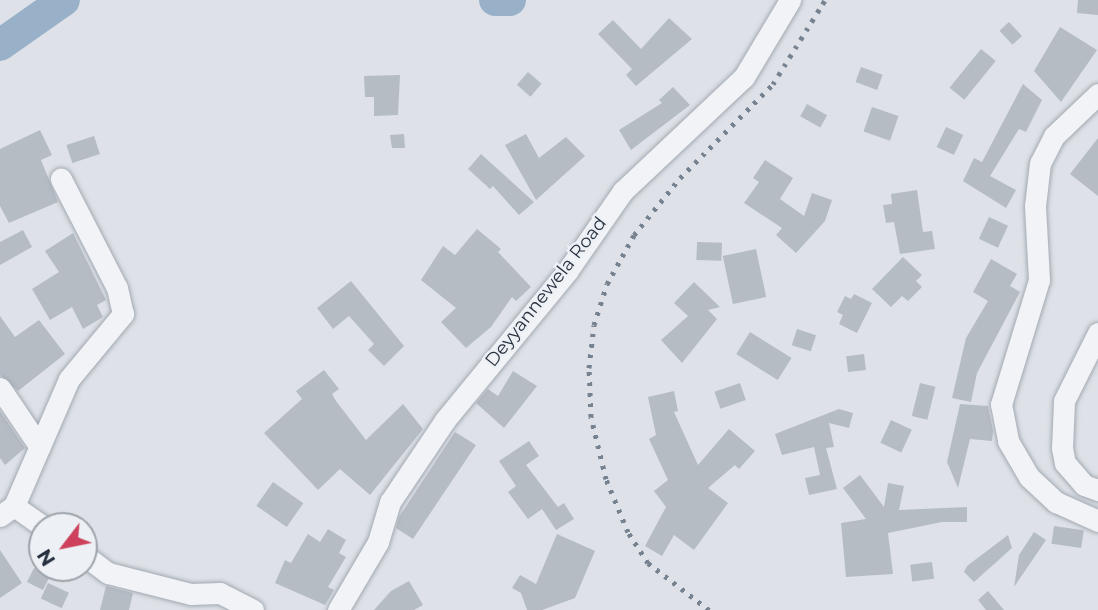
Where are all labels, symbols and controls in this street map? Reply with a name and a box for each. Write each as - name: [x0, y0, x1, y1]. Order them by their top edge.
- street label: Deyyannewela Road: [481, 213, 611, 371]
- north arrow: [28, 512, 98, 582]
- text: N: [33, 545, 60, 570]

